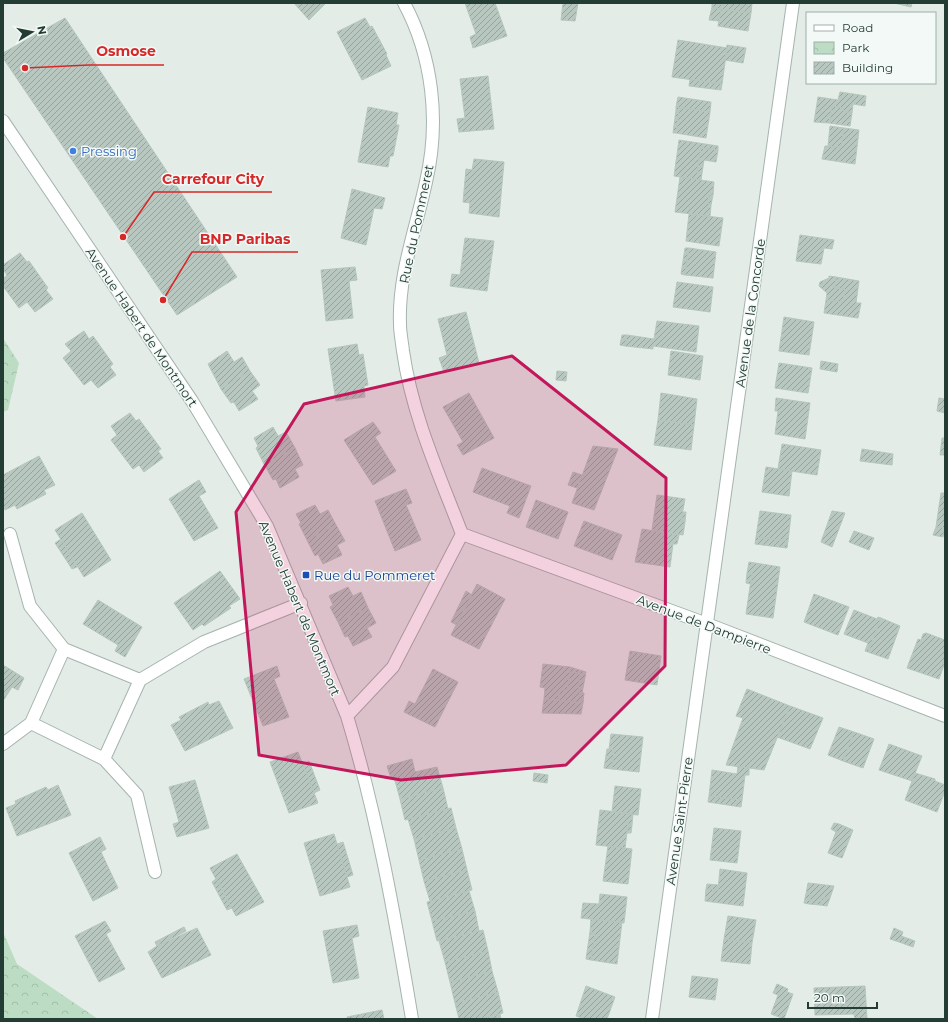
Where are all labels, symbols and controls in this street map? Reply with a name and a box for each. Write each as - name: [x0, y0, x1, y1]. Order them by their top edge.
- north arrow: [12, 12, 52, 52]
- legend: [806, 12, 936, 84]
- text: Road: [842, 20, 873, 35]
- text: N: [34, 25, 50, 36]
- callout: Osmose: [89, 39, 164, 65]
- text: Park: [842, 40, 870, 55]
- text: Osmose: [96, 42, 156, 60]
- text: Building: [842, 60, 893, 75]
- place label: Pressing: [81, 143, 137, 159]
- marker: Pressing: [68, 146, 78, 156]
- street label: Rue du Pommeret: [396, 163, 436, 285]
- callout: Carrefour City: [154, 166, 272, 192]
- text: Carrefour City: [162, 170, 265, 188]
- callout: BNP Paribas: [192, 226, 298, 252]
- text: BNP Paribas: [200, 230, 291, 248]
- street label: Avenue de la Concorde: [732, 237, 768, 388]
- street label: Avenue Habert de Montmort: [83, 244, 201, 410]
- street label: Avenue Habert de Montmort: [256, 518, 344, 698]
- place label: Rue du Pommeret: [314, 567, 435, 583]
- marker: Rue du Pommeret: [301, 570, 311, 580]
- street label: Avenue de Dampierre: [634, 591, 774, 657]
- street label: Avenue Saint-Pierre: [662, 756, 696, 886]
- scale bar: [808, 984, 877, 1010]
- text: 20 m: [814, 990, 845, 1005]

